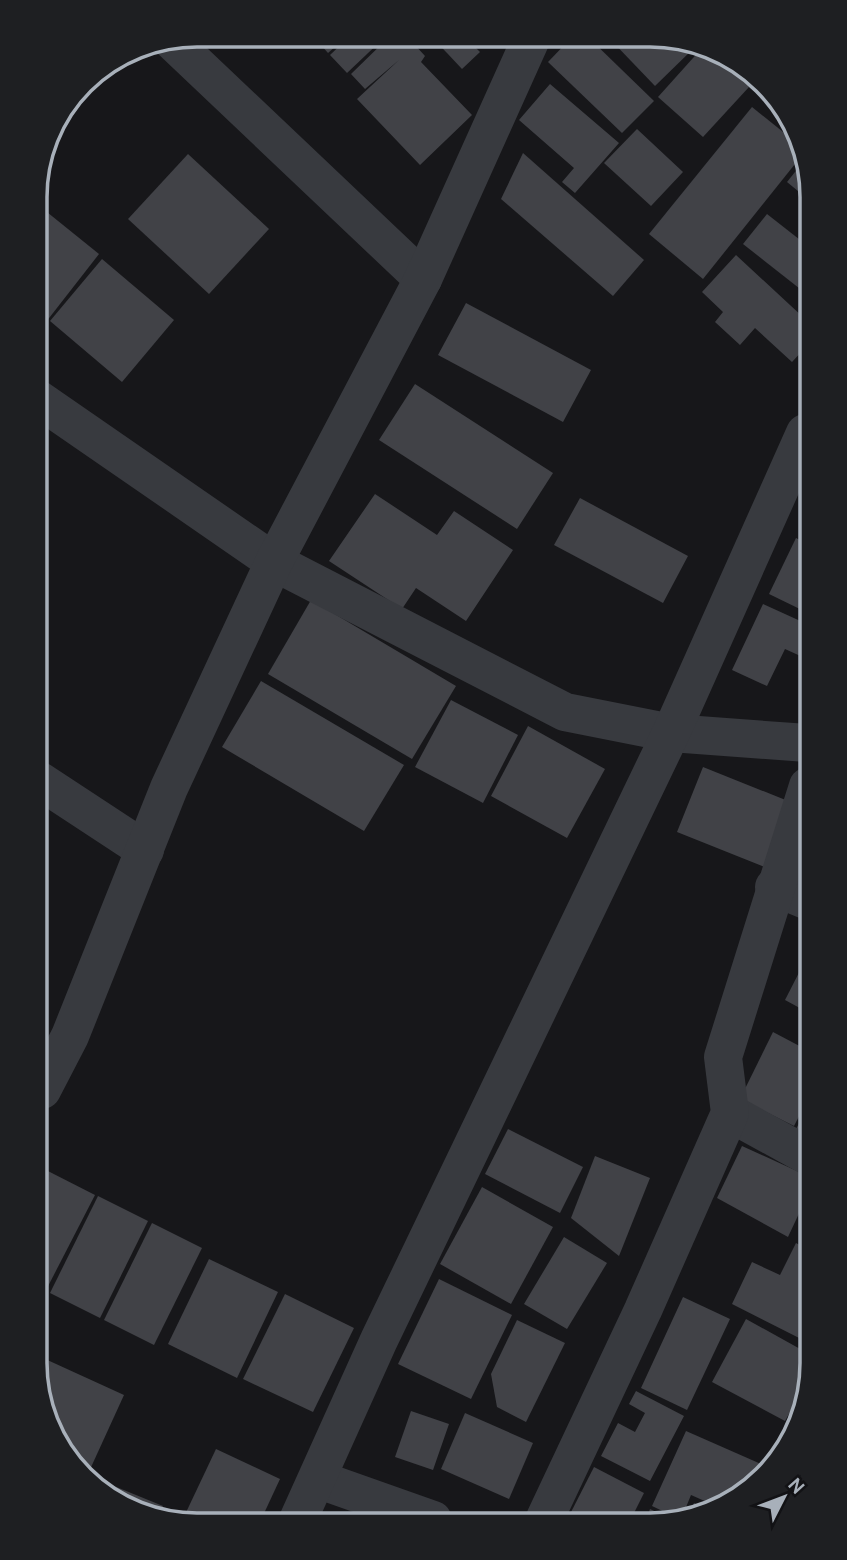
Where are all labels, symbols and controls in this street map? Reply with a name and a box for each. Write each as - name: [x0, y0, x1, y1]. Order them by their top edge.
- north arrow: [749, 1462, 819, 1532]
- text: N: [783, 1473, 809, 1499]

